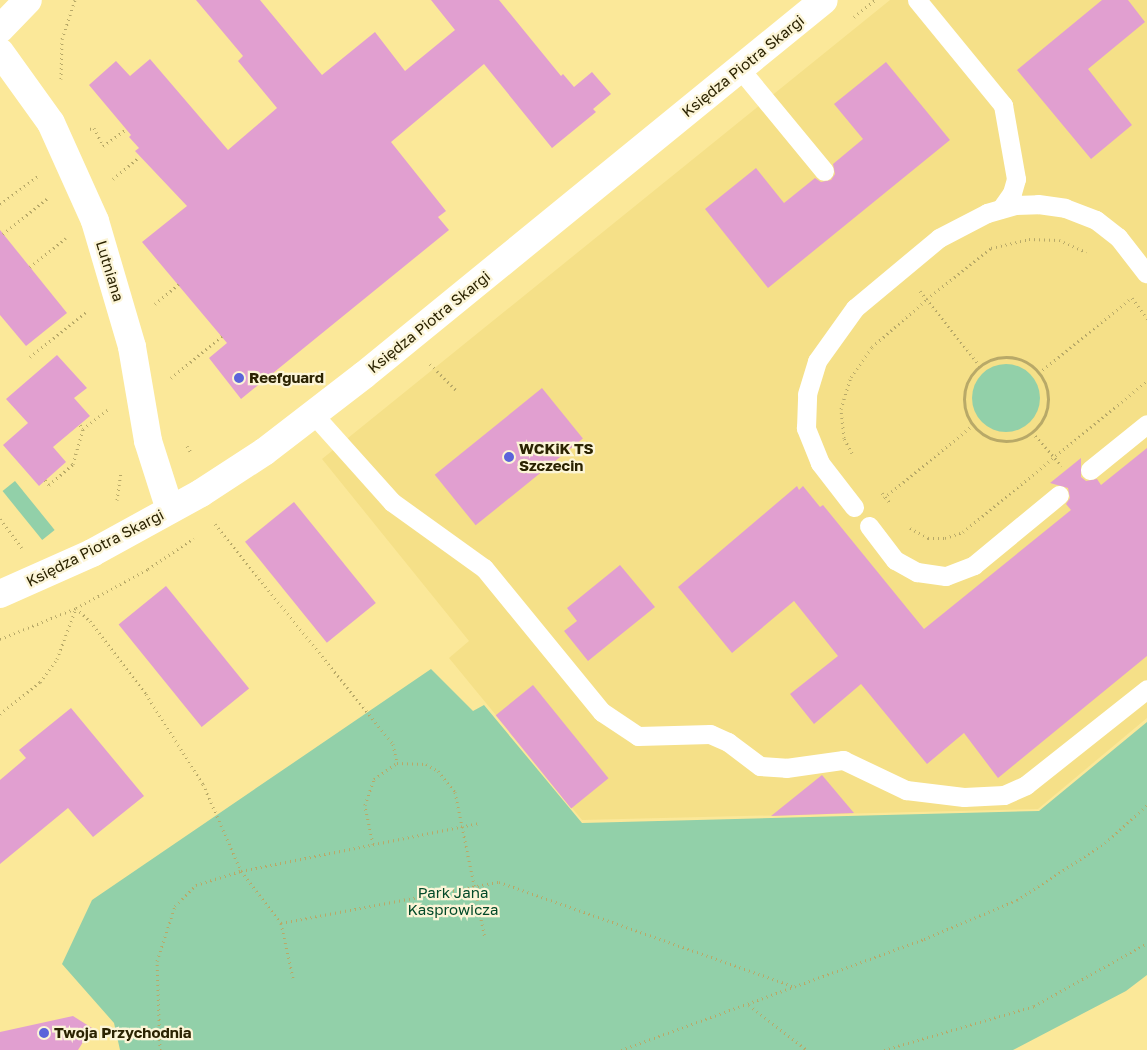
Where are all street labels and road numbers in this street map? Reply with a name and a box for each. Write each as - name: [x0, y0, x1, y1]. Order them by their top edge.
- street label: Księdza Piotra Skargi: [678, 11, 808, 121]
- street label: Lutniana: [92, 238, 128, 304]
- street label: Księdza Piotra Skargi: [364, 267, 494, 377]
- street label: Księdza Piotra Skargi: [23, 505, 167, 591]

